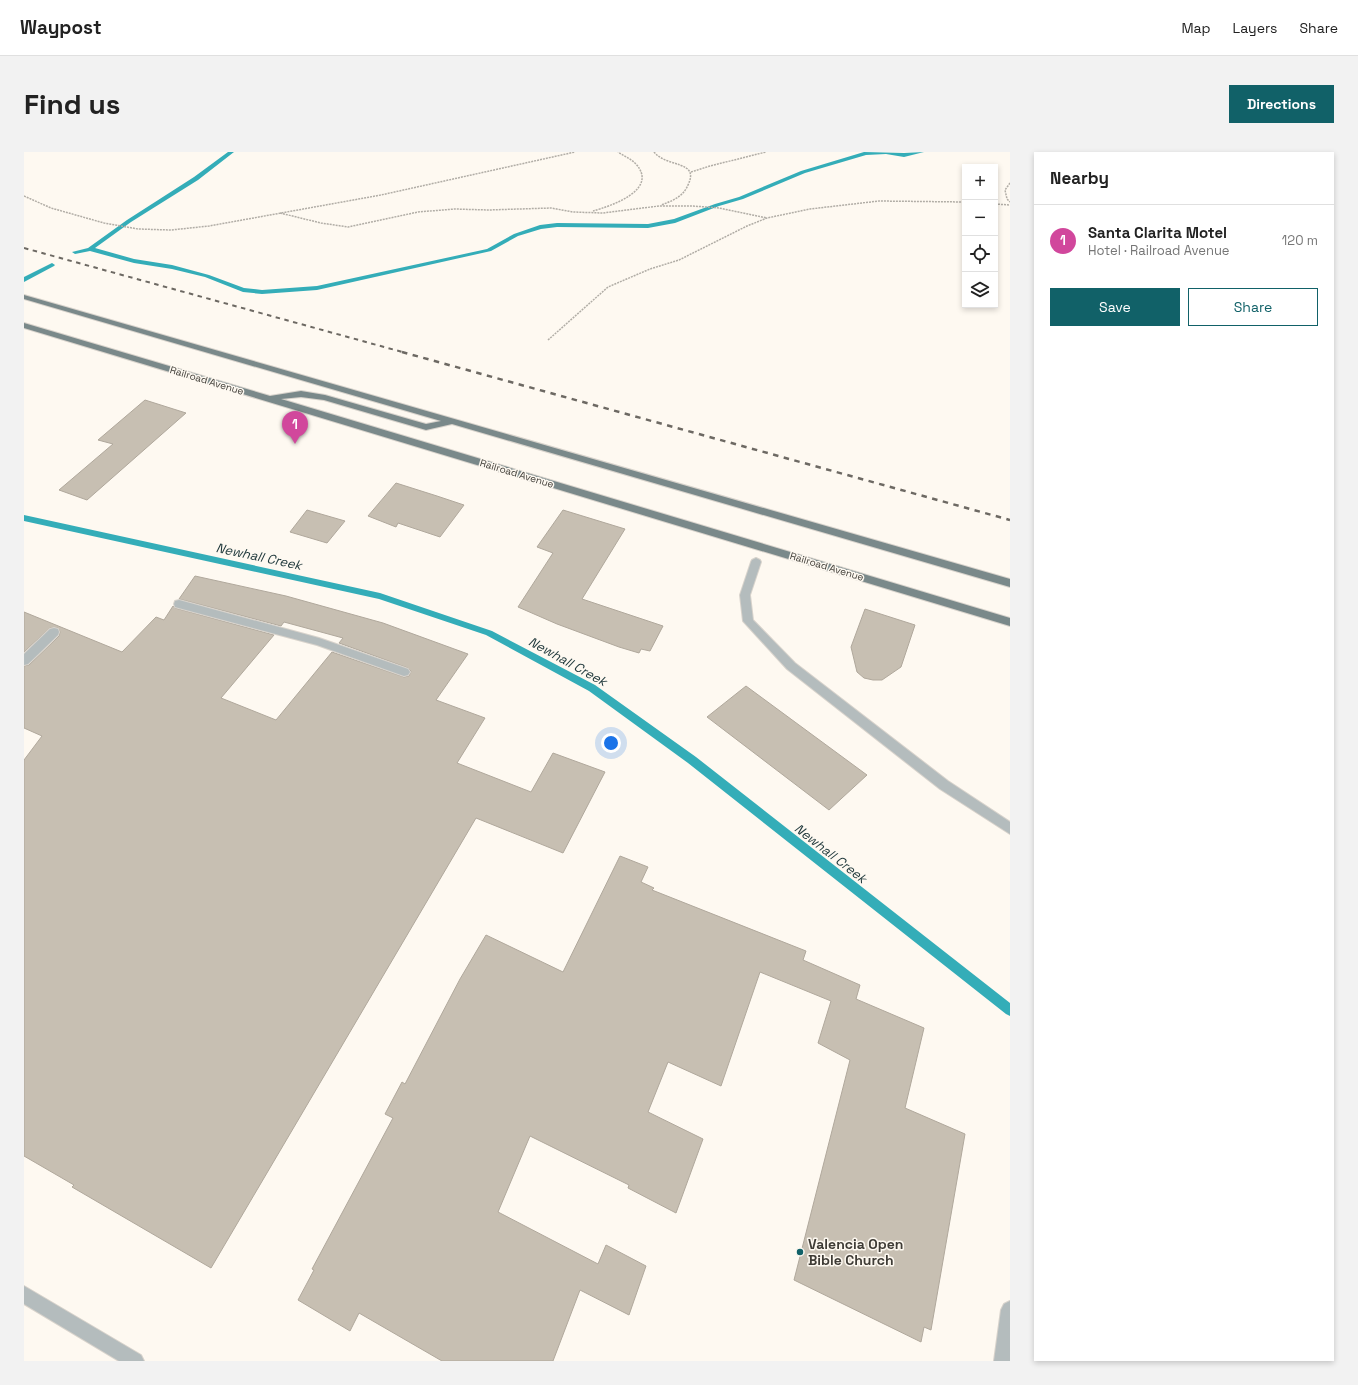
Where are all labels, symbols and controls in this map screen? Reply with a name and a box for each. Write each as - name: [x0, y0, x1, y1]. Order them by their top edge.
- text: Waypost: [20, 15, 102, 40]
- text: Map: [1181, 19, 1211, 37]
- text: Layers: [1233, 19, 1277, 37]
- text: Share: [1299, 19, 1338, 37]
- button: Directions: [1229, 85, 1334, 123]
- text: Find us: [24, 86, 121, 122]
- map controls: [962, 164, 998, 308]
- button: +: [962, 164, 998, 200]
- text: Nearby: [1050, 167, 1109, 189]
- button: −: [962, 200, 998, 236]
- text: Santa Clarita Motel: [1088, 223, 1227, 242]
- text: 1: [1060, 232, 1066, 249]
- text: 120 m: [1282, 232, 1318, 249]
- button: locate: [962, 236, 998, 272]
- text: Hotel · Railroad Avenue: [1088, 242, 1230, 259]
- button: layers: [962, 272, 998, 308]
- button: Save: [1050, 288, 1180, 326]
- button: Share: [1188, 288, 1318, 326]
- street label: Railroad Avenue: [168, 363, 245, 398]
- pin: 1: [282, 411, 308, 444]
- street label: Railroad Avenue: [478, 456, 555, 491]
- water label: Newhall Creek: [214, 539, 305, 574]
- street label: Railroad Avenue: [788, 549, 865, 584]
- water label: Newhall Creek: [526, 633, 612, 691]
- your location: [601, 733, 621, 753]
- water label: Newhall Creek: [791, 820, 872, 888]
- place label: Valencia Open Bible Church: [808, 1235, 903, 1269]
- marker: Valencia Open Bible Church: [795, 1247, 805, 1257]

